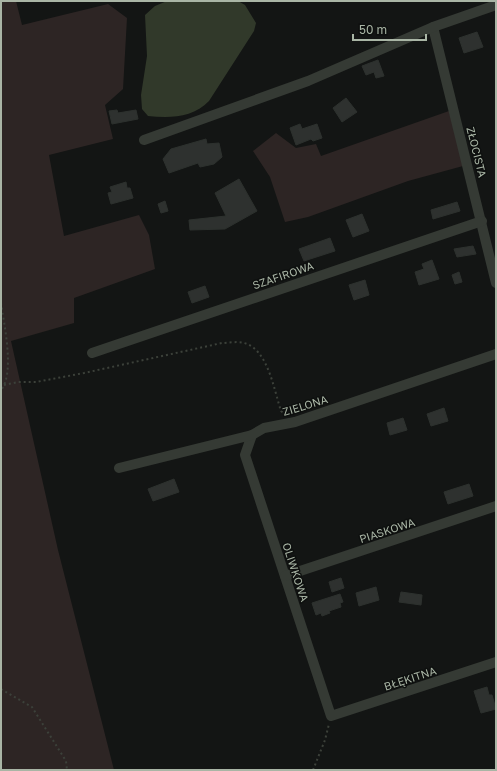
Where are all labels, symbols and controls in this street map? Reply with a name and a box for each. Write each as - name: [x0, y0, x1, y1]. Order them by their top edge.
- scale bar: [353, 16, 426, 42]
- text: 50 m: [359, 22, 387, 37]
- street label: ZŁOCISTA: [464, 125, 490, 179]
- street label: SZAFIROWA: [251, 258, 316, 292]
- street label: ZIELONA: [281, 392, 330, 418]
- street label: PIASKOWA: [358, 515, 417, 545]
- street label: OLIWKOWA: [280, 541, 312, 604]
- street label: BŁĘKITNA: [382, 663, 438, 693]

